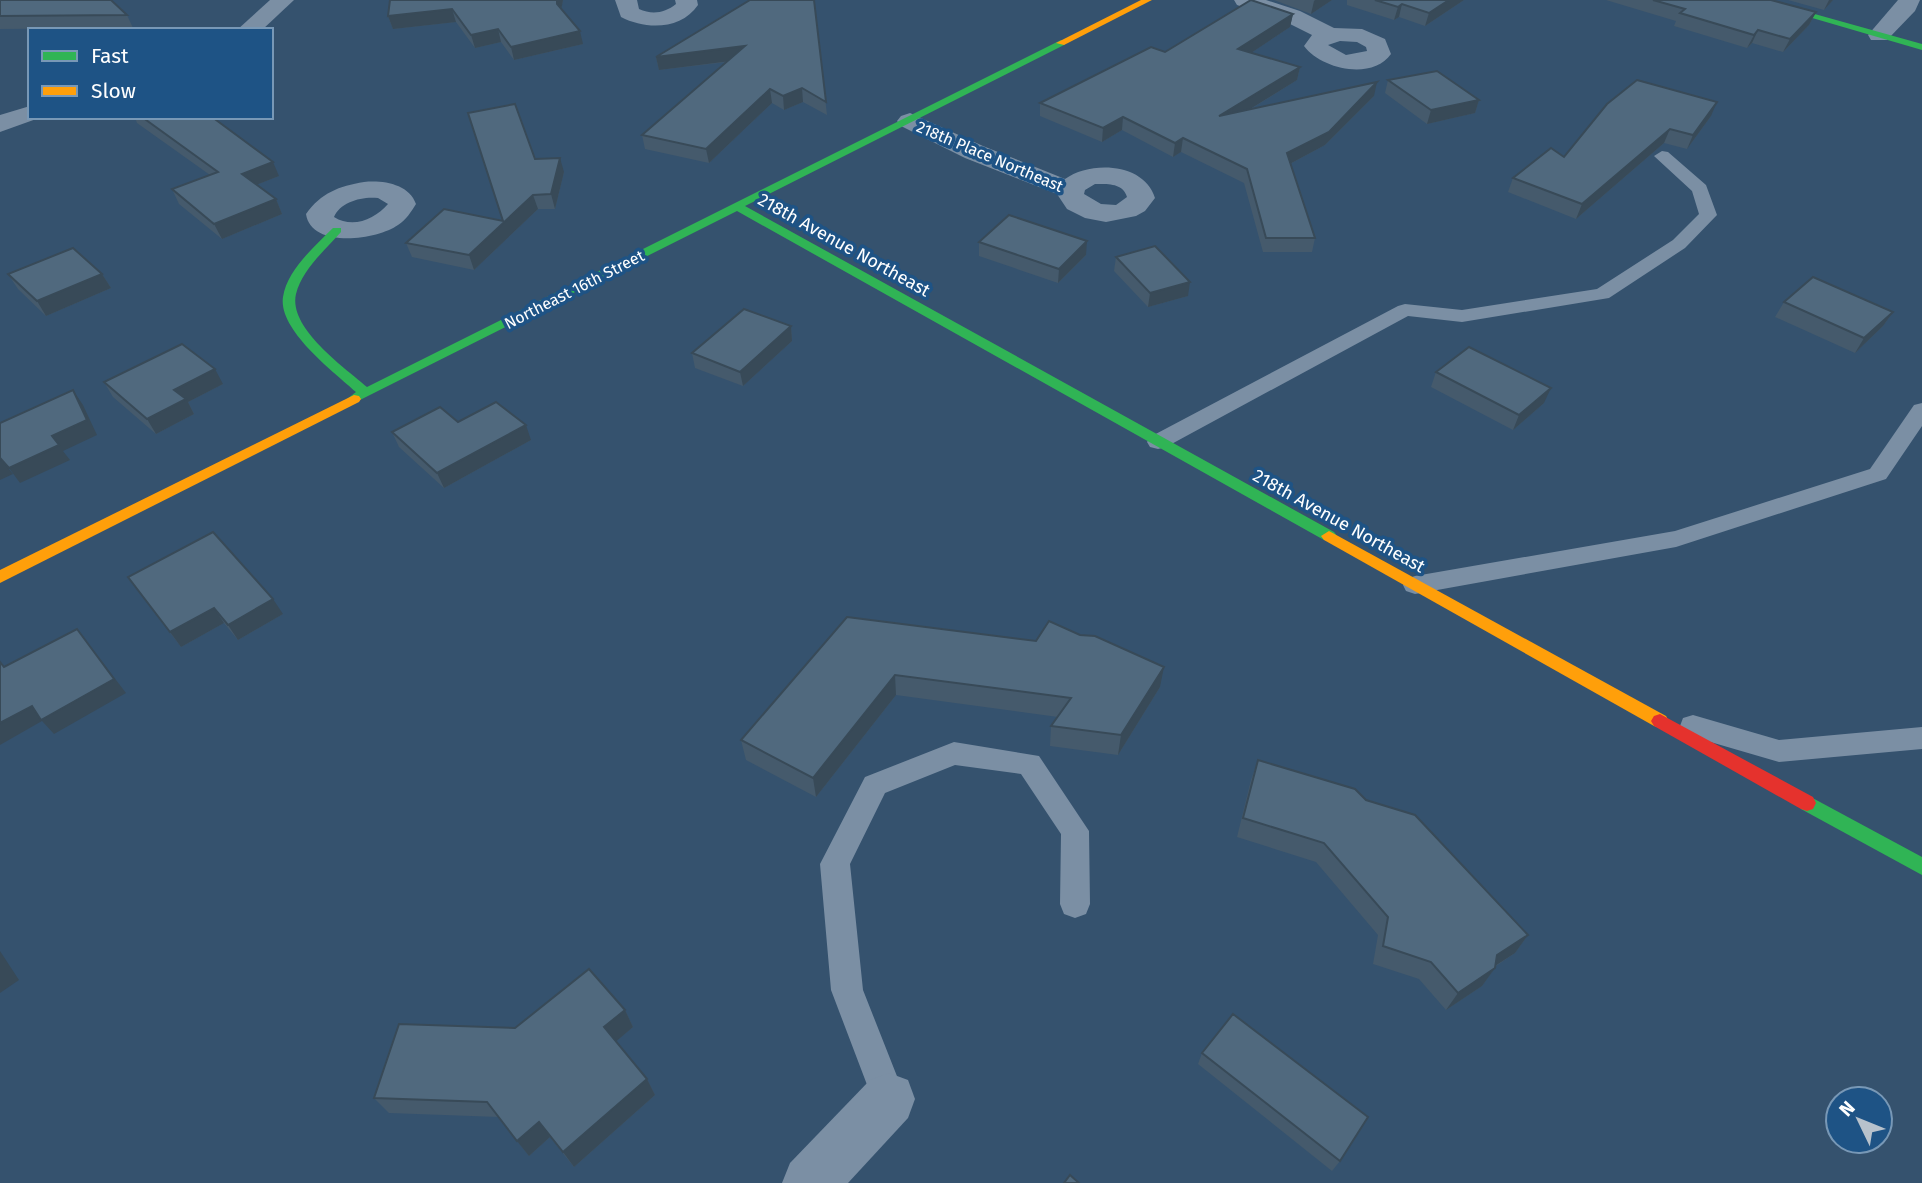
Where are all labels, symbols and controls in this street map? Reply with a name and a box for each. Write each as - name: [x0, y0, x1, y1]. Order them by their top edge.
- legend: [28, 28, 273, 119]
- text: Fast: [91, 43, 129, 69]
- text: Slow: [91, 78, 136, 104]
- street label: 218th Place Northeast: [914, 117, 1066, 196]
- street label: 218th Avenue Northeast: [754, 188, 934, 302]
- street label: Northeast 16th Street: [501, 246, 648, 333]
- street label: 218th Avenue Northeast: [1249, 464, 1429, 578]
- north arrow: [1824, 1085, 1894, 1155]
- text: N: [1834, 1096, 1860, 1121]

